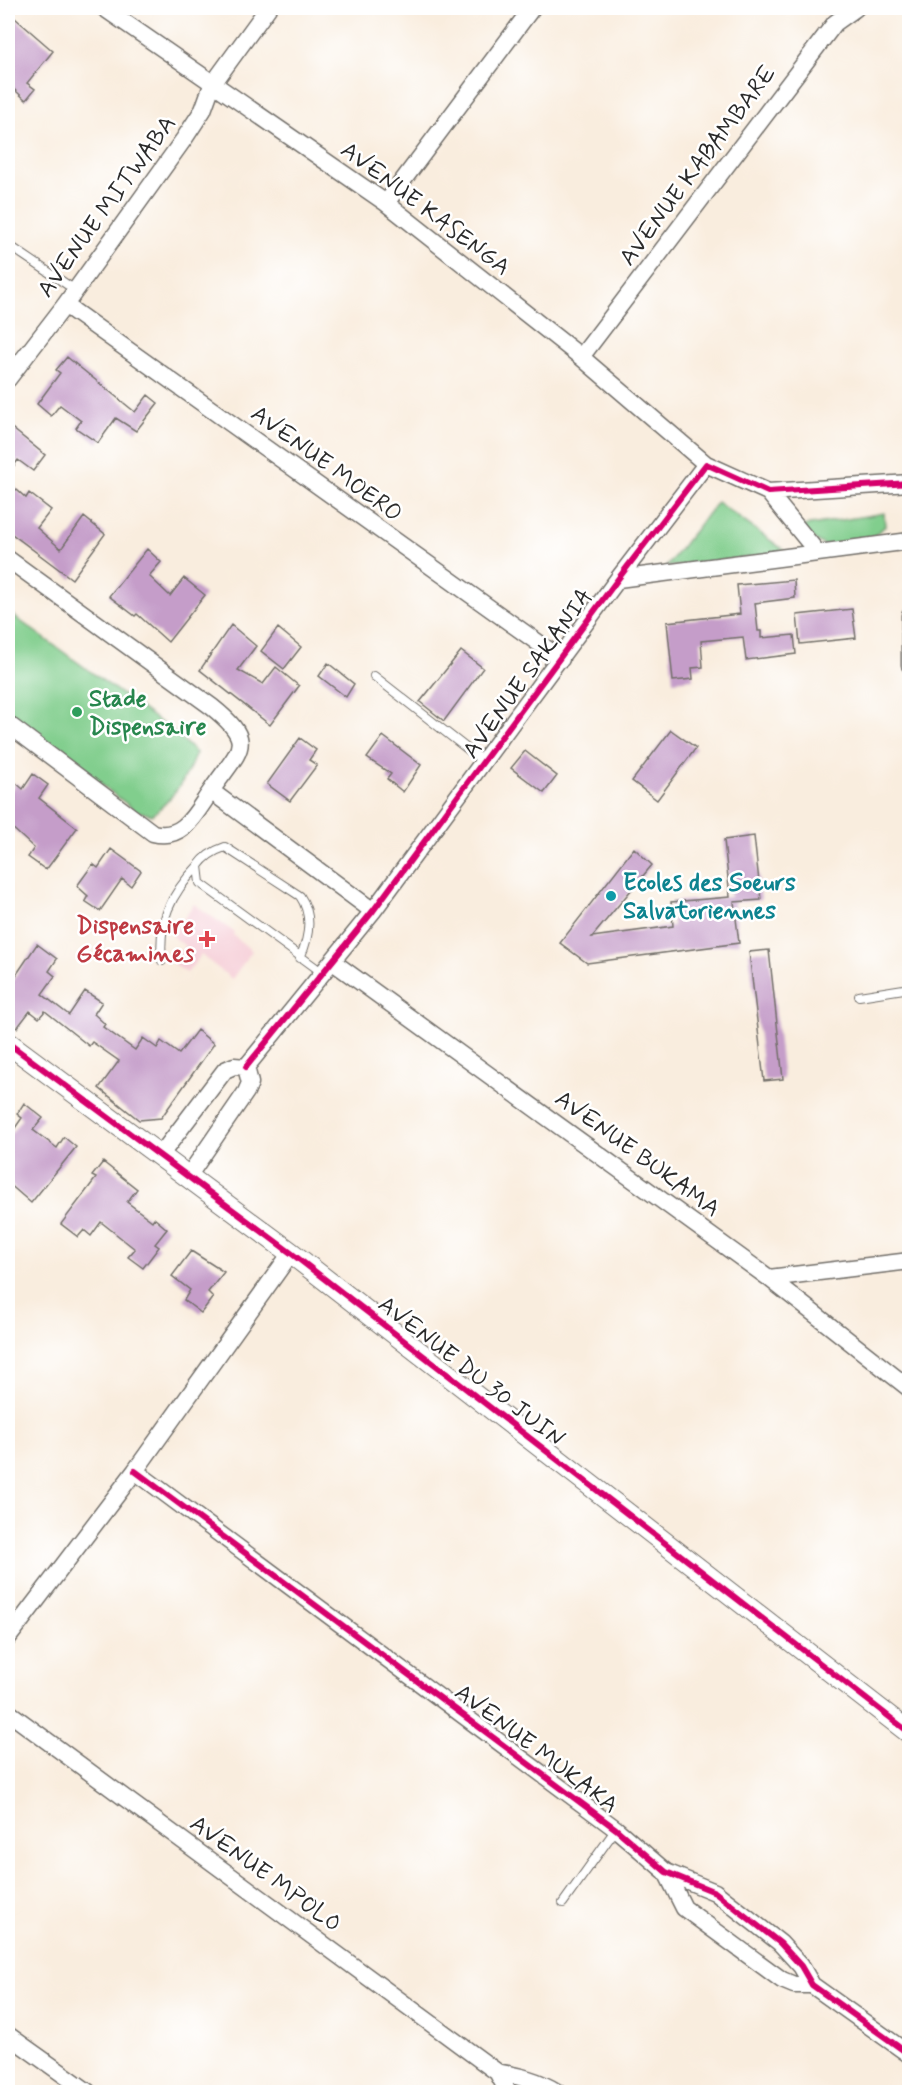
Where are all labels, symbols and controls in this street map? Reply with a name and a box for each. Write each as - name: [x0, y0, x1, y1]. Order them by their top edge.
- street label: AVENUE KABAMBARE: [613, 59, 784, 272]
- street label: AVENUE MITWABA: [31, 110, 184, 304]
- street label: AVENUE KASENGA: [334, 135, 516, 283]
- street label: AVENUE MOERO: [244, 399, 408, 530]
- street label: AVENUE SAKANIA: [456, 582, 601, 765]
- place label: Stade Dispensaire: [89, 684, 207, 743]
- marker: Stade Dispensaire: [70, 705, 84, 719]
- place label: Ecoles des Soeurs Salvatoriennes: [623, 868, 796, 927]
- marker: Ecoles des Soeurs Salvatoriennes: [604, 889, 618, 903]
- place label: Dispensaire Gécamines: [76, 911, 194, 970]
- marker: Dispensaire Gécamines: [198, 930, 216, 948]
- street label: AVENUE BUKAMA: [548, 1084, 726, 1225]
- street label: AVENUE DU 30 JUIN: [371, 1289, 571, 1455]
- street label: AVENUE MUKAKA: [448, 1677, 624, 1821]
- street label: AVENUE MPOLO: [183, 1809, 347, 1940]

